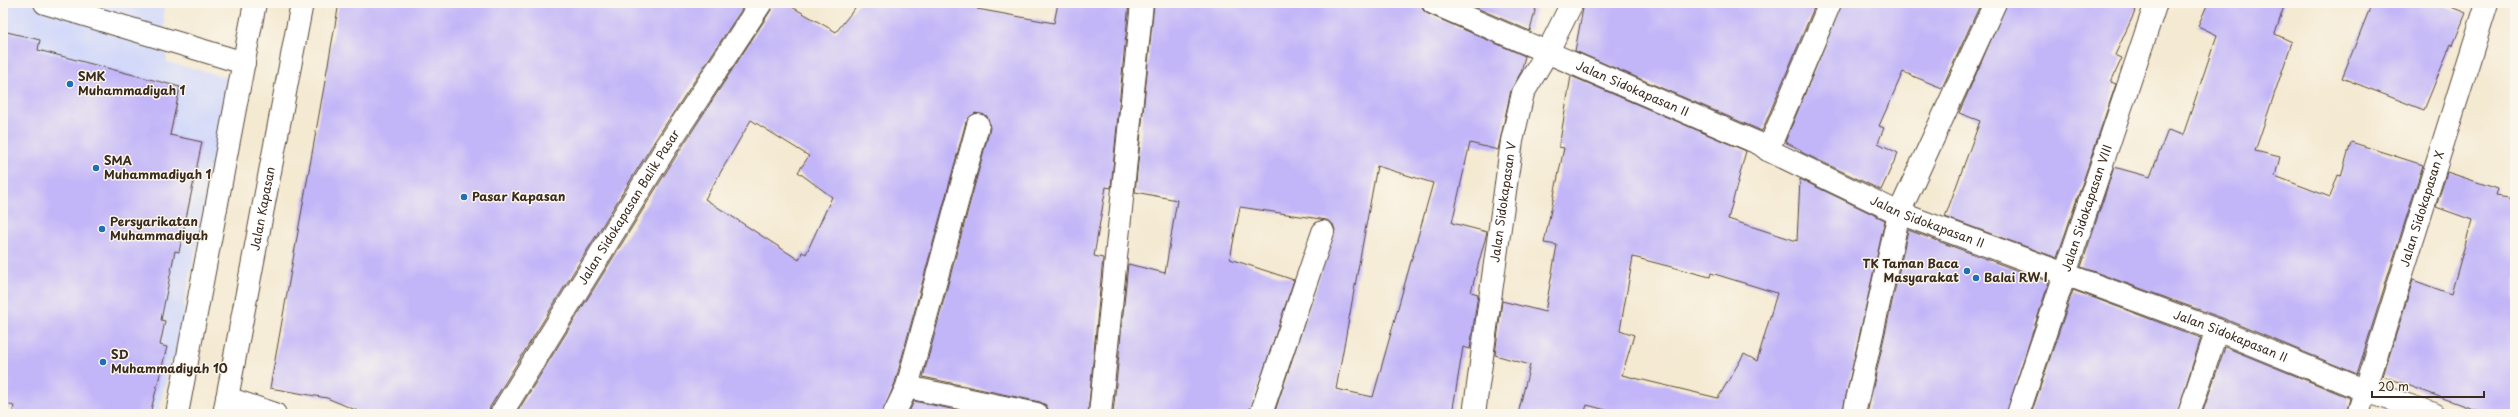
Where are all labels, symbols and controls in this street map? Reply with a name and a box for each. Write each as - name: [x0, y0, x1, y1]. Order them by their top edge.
- street label: Jalan Sidokapasan II: [1574, 56, 1692, 120]
- place label: SMK Muhammadiyah 1: [78, 67, 186, 99]
- marker: SMK Muhammadiyah 1: [65, 79, 75, 89]
- street label: Jalan Sidokapasan Balik Pasar: [573, 125, 684, 288]
- street label: Jalan Sidokapasan V: [1485, 140, 1520, 263]
- street label: Jalan Sidokapasan VIII: [2056, 142, 2116, 274]
- street label: Jalan Sidokapasan X: [2395, 148, 2448, 269]
- place label: SMA Muhammadiyah 1: [104, 151, 212, 183]
- marker: SMA Muhammadiyah 1: [91, 163, 101, 173]
- street label: Jalan Kapasan: [245, 165, 279, 252]
- place label: Pasar Kapasan: [472, 187, 565, 205]
- street label: Jalan Sidokapasan II: [1868, 191, 1987, 252]
- marker: Pasar Kapasan: [459, 192, 469, 202]
- place label: Persyarikatan Muhammadiyah: [110, 212, 208, 244]
- marker: Persyarikatan Muhammadiyah: [97, 224, 107, 234]
- place label: TK Taman Baca Masyarakat: [1863, 254, 1960, 286]
- marker: TK Taman Baca Masyarakat: [1962, 266, 1972, 276]
- place label: Balai RW I: [1984, 268, 2048, 286]
- marker: Balai RW I: [1971, 273, 1981, 283]
- street label: Jalan Sidokapasan II: [2171, 305, 2290, 366]
- place label: SD Muhammadiyah 10: [111, 345, 228, 377]
- marker: SD Muhammadiyah 10: [98, 357, 108, 367]
- scale bar: [2372, 373, 2484, 399]
- text: 20 m: [2378, 377, 2409, 395]

